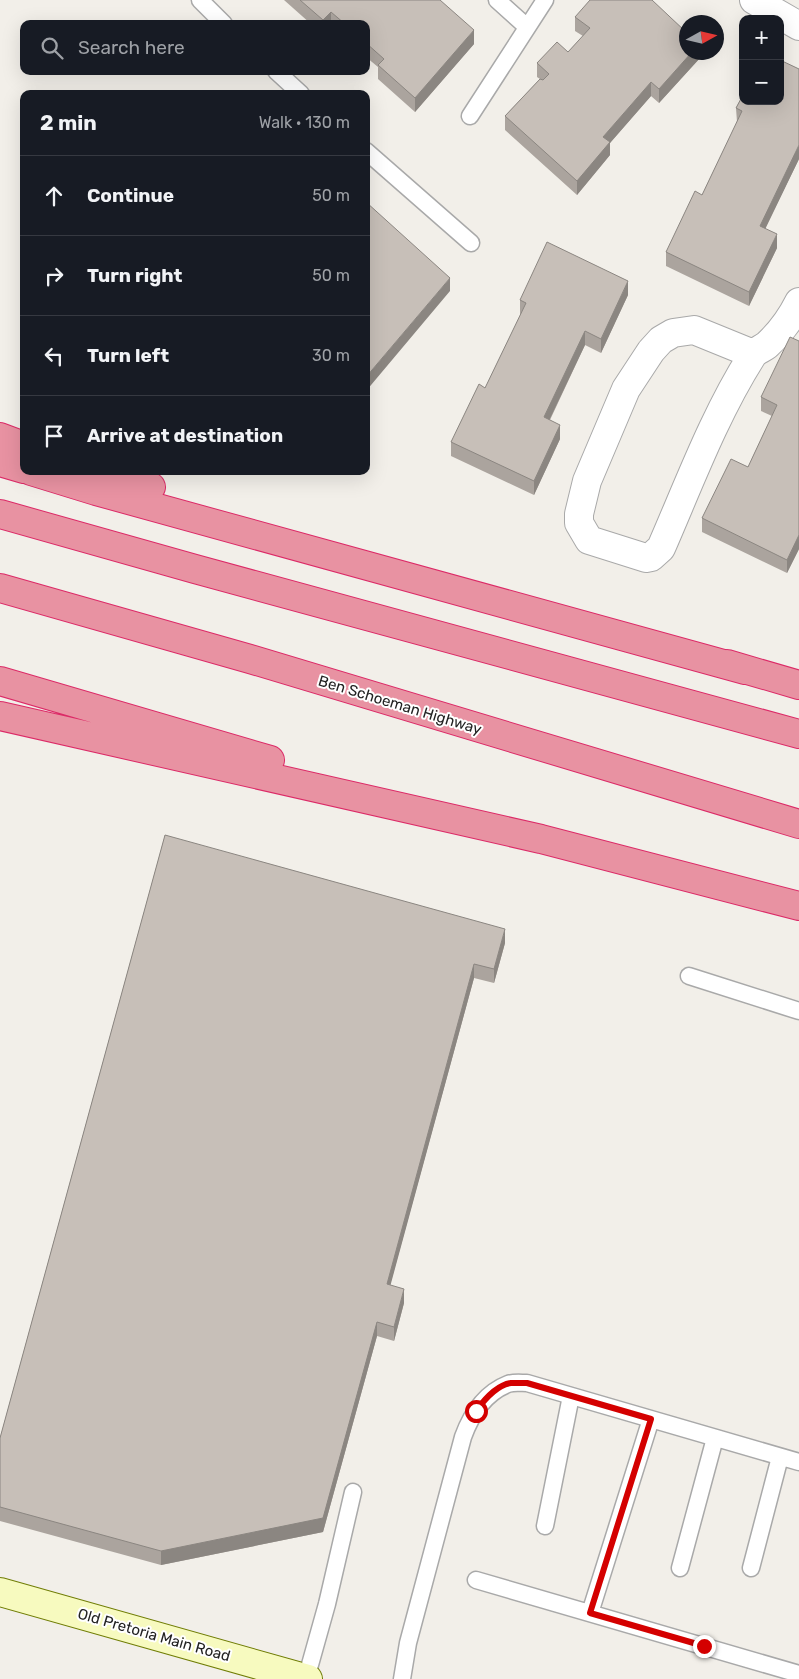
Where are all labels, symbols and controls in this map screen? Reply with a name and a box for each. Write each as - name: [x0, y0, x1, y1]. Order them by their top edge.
- north arrow: [679, 15, 724, 60]
- map controls: [739, 15, 784, 105]
- button: +: [739, 15, 784, 60]
- search box: [20, 20, 370, 75]
- icon: search: [38, 34, 66, 62]
- text: Search here: [78, 36, 185, 59]
- button: −: [739, 60, 784, 105]
- text: 2 min: [40, 110, 97, 135]
- text: Walk · 130 m: [259, 113, 350, 132]
- icon: ahead: [40, 182, 68, 210]
- text: Continue: [87, 184, 174, 207]
- text: 50 m: [312, 186, 350, 205]
- icon: right: [40, 262, 68, 290]
- text: Turn right: [87, 264, 182, 287]
- text: 50 m: [312, 266, 350, 285]
- icon: left: [40, 342, 68, 370]
- text: Turn left: [87, 344, 169, 367]
- text: 30 m: [312, 346, 350, 365]
- icon: arrive: [40, 422, 68, 450]
- text: Arrive at destination: [87, 424, 283, 447]
- street label: Ben Schoeman Highway: [316, 672, 484, 738]
- route start: [465, 1400, 488, 1423]
- street label: Old Pretoria Main Road: [76, 1605, 232, 1665]
- route end: [693, 1635, 716, 1658]

